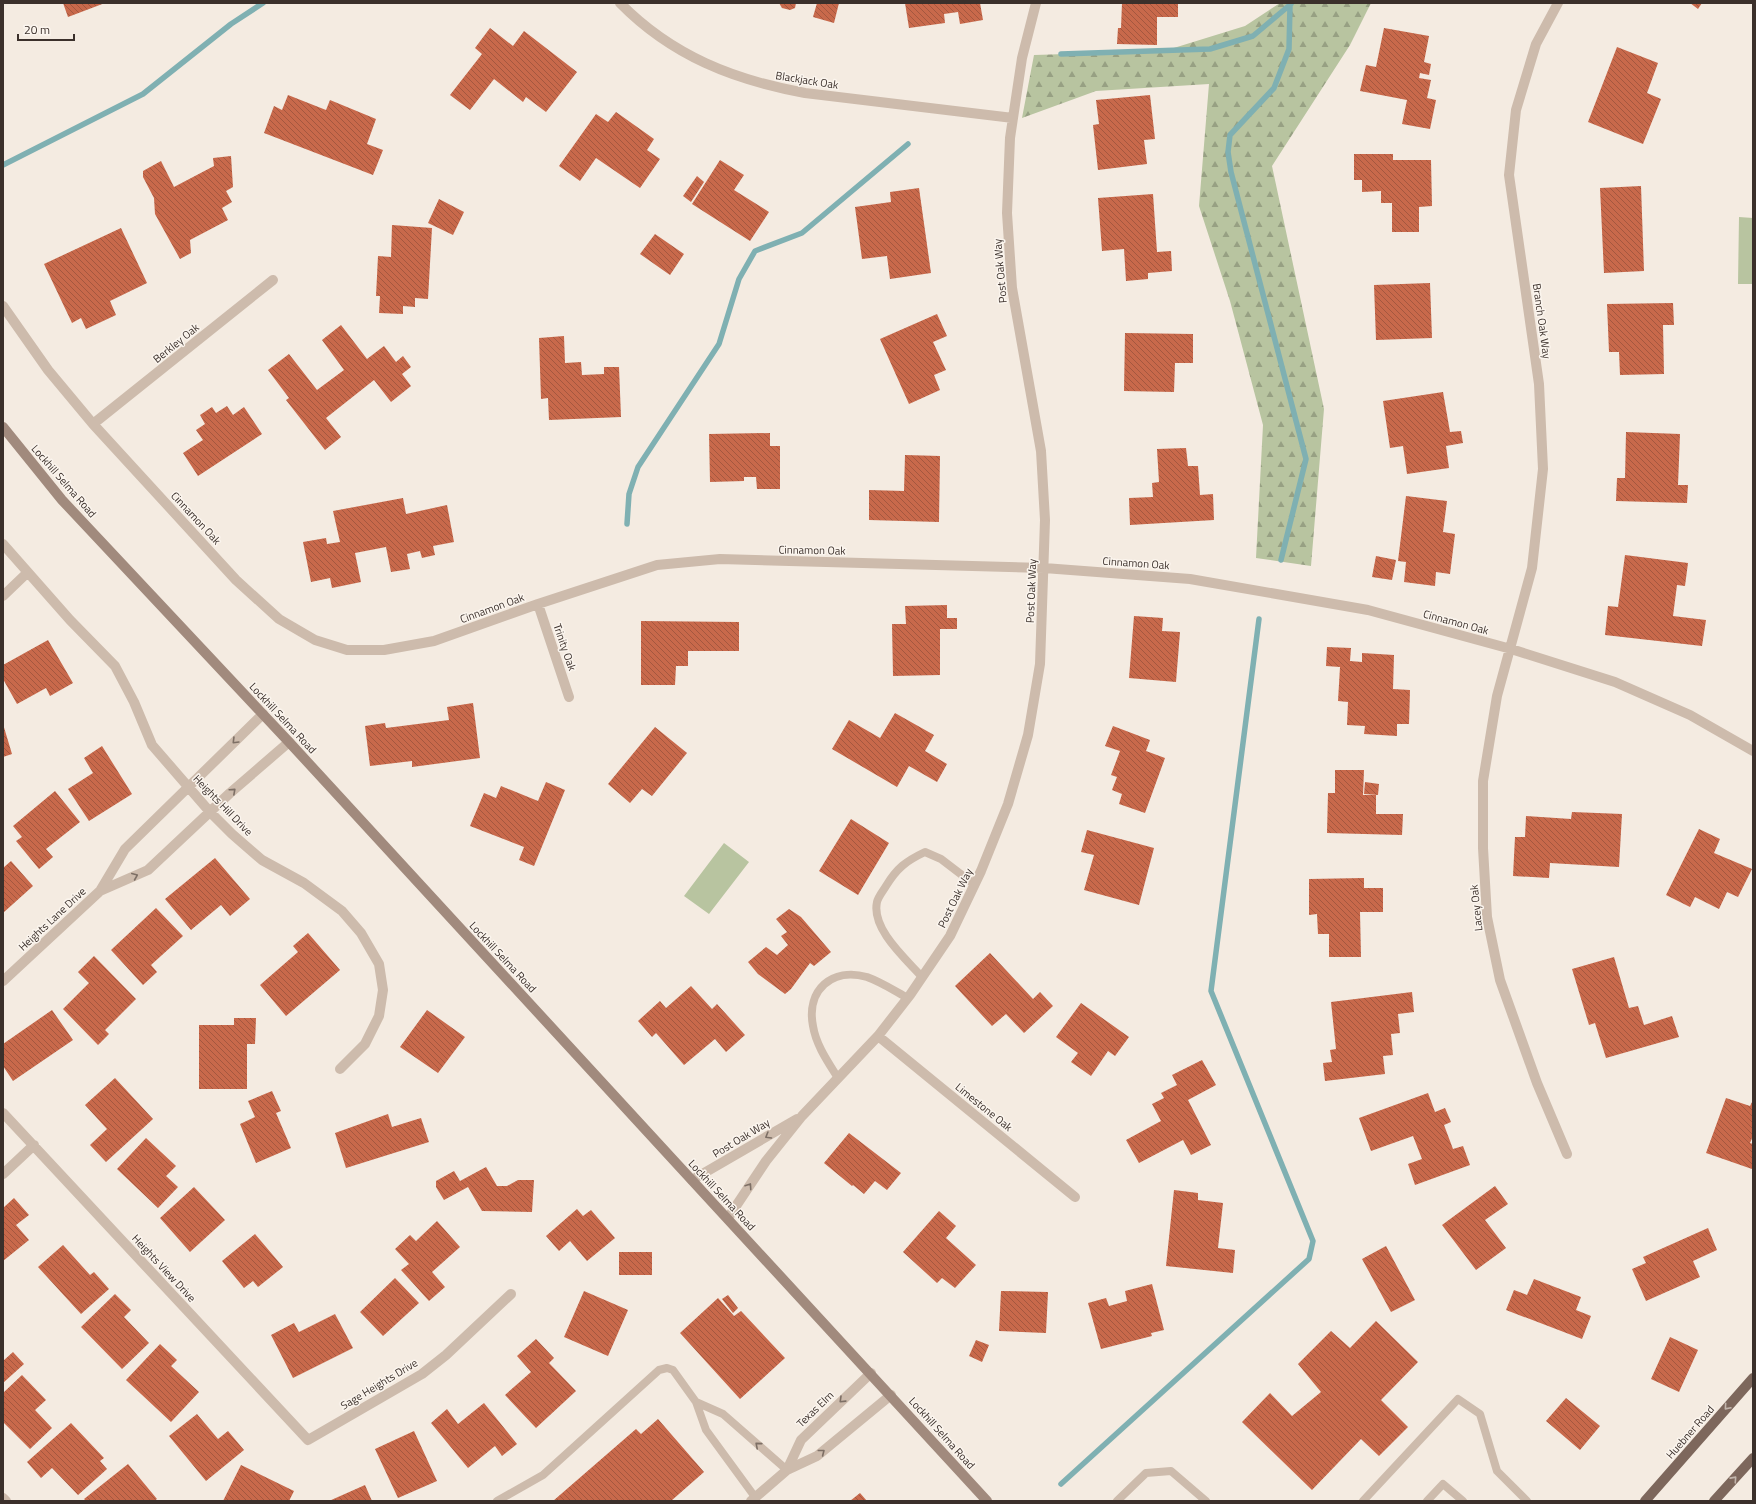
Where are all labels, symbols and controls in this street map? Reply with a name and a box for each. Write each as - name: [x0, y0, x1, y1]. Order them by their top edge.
- scale bar: [18, 16, 74, 42]
- text: 20 m: [24, 20, 50, 39]
- street label: Blackjack Oak: [774, 67, 840, 93]
- street label: Post Oak Way: [989, 237, 1011, 304]
- street label: Branch Oak Way: [1529, 282, 1555, 360]
- street label: Berkley Oak: [150, 319, 203, 367]
- street label: Lockhill Selma Road: [28, 441, 100, 521]
- street label: Cinnamon Oak: [167, 488, 225, 549]
- street label: Cinnamon Oak: [778, 541, 846, 559]
- street label: Cinnamon Oak: [1102, 553, 1171, 573]
- street label: Post Oak Way: [1022, 558, 1040, 624]
- street label: Cinnamon Oak: [458, 589, 527, 627]
- street label: Cinnamon Oak: [1422, 606, 1491, 639]
- street label: Trinity Oak: [549, 621, 581, 673]
- street label: Lockhill Selma Road: [246, 679, 320, 757]
- one-way arrow: [232, 736, 240, 744]
- street label: Heights Hill Drive: [190, 771, 257, 840]
- one-way arrow: [228, 788, 236, 796]
- street label: Post Oak Way: [934, 865, 977, 930]
- one-way arrow: [132, 872, 139, 880]
- street label: Heights Lane Drive: [15, 883, 90, 955]
- street label: Lacey Oak: [1466, 883, 1486, 932]
- street label: Lockhill Selma Road: [466, 918, 540, 996]
- street label: Limestone Oak: [952, 1079, 1016, 1135]
- street label: Post Oak Way: [709, 1114, 773, 1161]
- one-way arrow: [765, 1131, 772, 1138]
- street label: Lockhill Selma Road: [685, 1156, 759, 1234]
- one-way arrow: [745, 1183, 752, 1190]
- street label: Heights View Drive: [128, 1231, 200, 1306]
- street label: Sage Heights Drive: [337, 1354, 421, 1413]
- street label: Texas Elm: [793, 1387, 837, 1431]
- street label: Lockhill Selma Road: [905, 1393, 979, 1473]
- one-way arrow: [839, 1395, 847, 1403]
- street label: Huebner Road: [1662, 1402, 1718, 1462]
- one-way arrow: [1725, 1403, 1732, 1410]
- one-way arrow: [755, 1442, 763, 1449]
- one-way arrow: [817, 1450, 824, 1457]
- one-way arrow: [1729, 1477, 1736, 1484]

